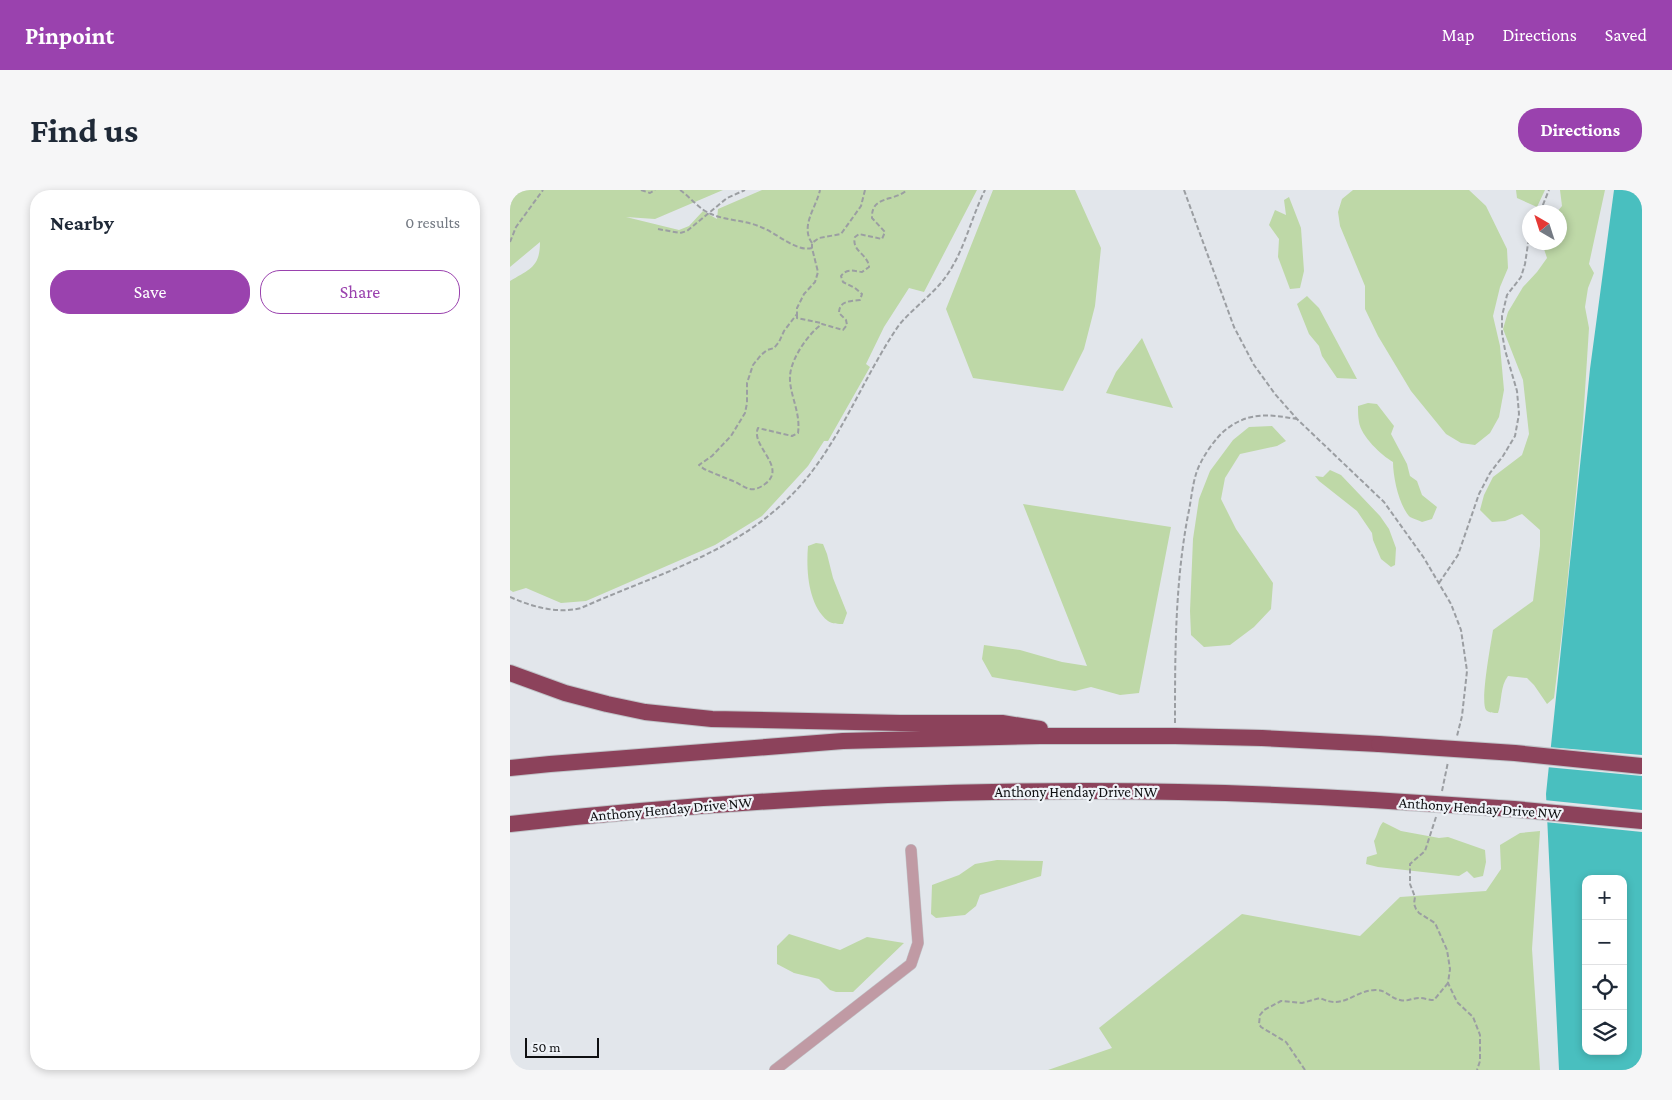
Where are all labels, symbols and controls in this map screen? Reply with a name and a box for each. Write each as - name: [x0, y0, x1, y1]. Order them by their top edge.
- text: Pinpoint: [25, 22, 114, 49]
- text: Map: [1442, 25, 1474, 45]
- text: Directions: [1502, 25, 1577, 45]
- text: Saved: [1605, 25, 1647, 45]
- button: Directions: [1518, 108, 1642, 152]
- text: Find us: [30, 111, 138, 150]
- north arrow: [1522, 205, 1567, 250]
- text: Nearby: [50, 211, 114, 235]
- text: 0 results: [405, 214, 460, 231]
- button: Save: [50, 270, 250, 314]
- button: Share: [260, 270, 460, 314]
- street label: Anthony Henday Drive NW: [995, 784, 1158, 801]
- street label: Anthony Henday Drive NW: [589, 794, 753, 825]
- street label: Anthony Henday Drive NW: [1398, 794, 1562, 823]
- map controls: [1582, 875, 1627, 1055]
- button: +: [1582, 875, 1627, 920]
- button: −: [1582, 920, 1627, 965]
- button: locate: [1582, 965, 1627, 1010]
- button: layers: [1582, 1010, 1627, 1055]
- scale bar: [525, 1035, 599, 1058]
- text: 50 m: [532, 1039, 560, 1055]

